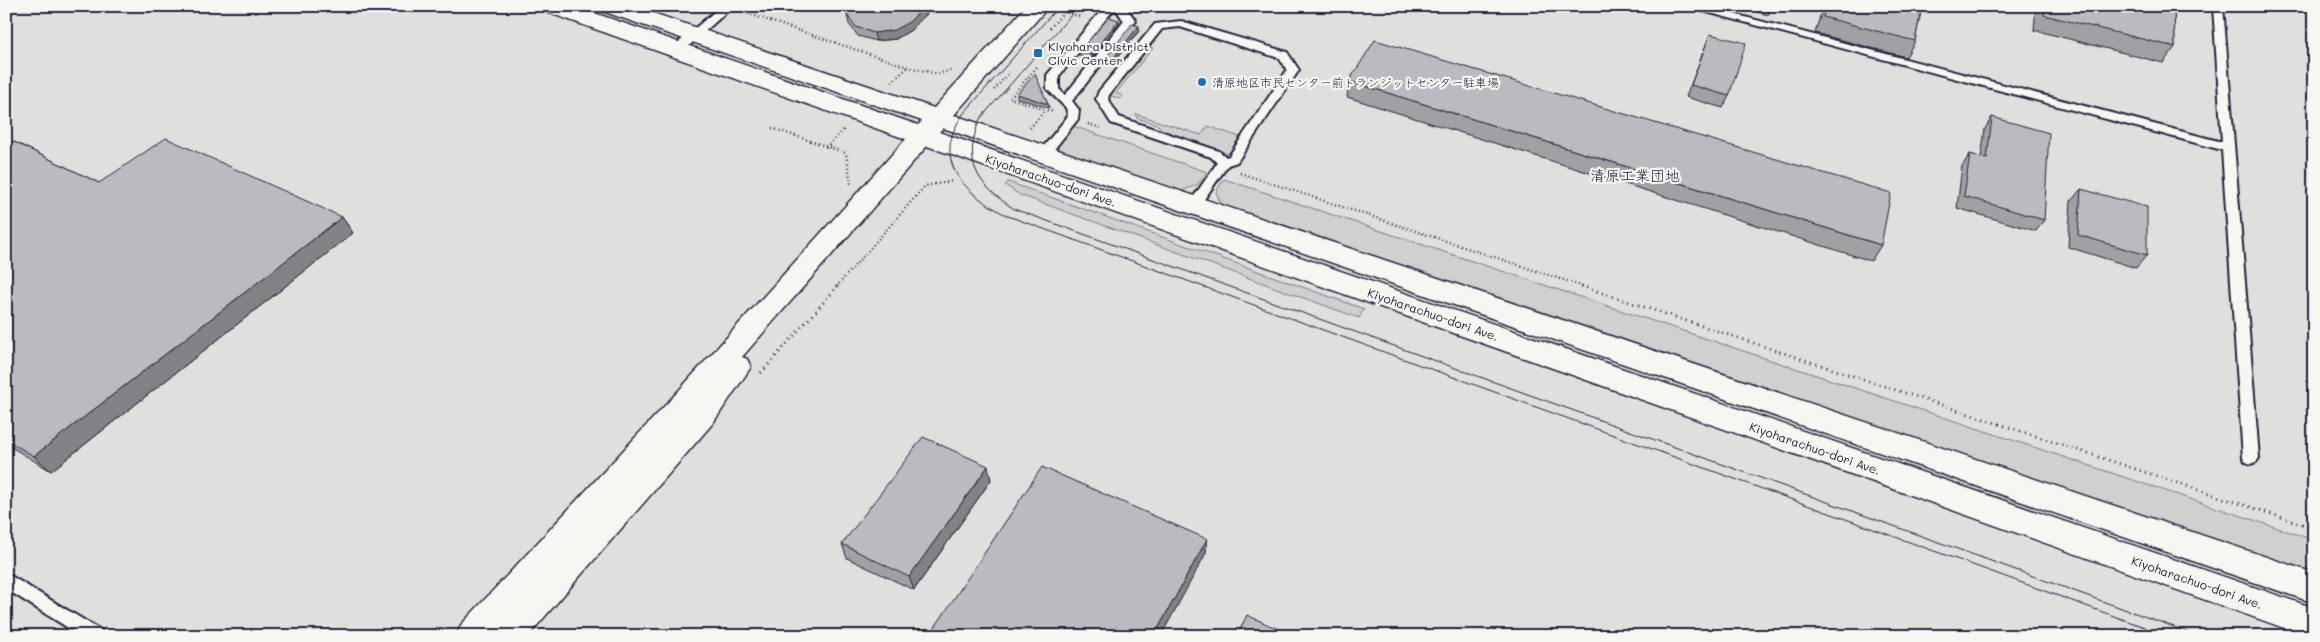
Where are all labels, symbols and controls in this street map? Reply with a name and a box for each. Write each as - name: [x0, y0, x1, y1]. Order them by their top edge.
- place label: Kiyohara District Civic Center: [1048, 38, 1149, 68]
- marker: Kiyohara District Civic Center: [1032, 47, 1044, 59]
- place label: 清原地区市民センター前トランジットセンター駐車場: [1212, 74, 1499, 90]
- marker: 清原地区市民センター前トランジットセンター駐車場: [1196, 76, 1208, 88]
- street label: Kiyoharachuo-dori Ave.: [983, 150, 1119, 210]
- district label: 清原工業団地: [1590, 165, 1680, 185]
- street label: Kiyoharachuo-dori Ave.: [1365, 284, 1501, 344]
- street label: Kiyoharachuo-dori Ave.: [1747, 418, 1883, 478]
- street label: Kiyoharachuo-dori Ave.: [2129, 552, 2265, 612]

